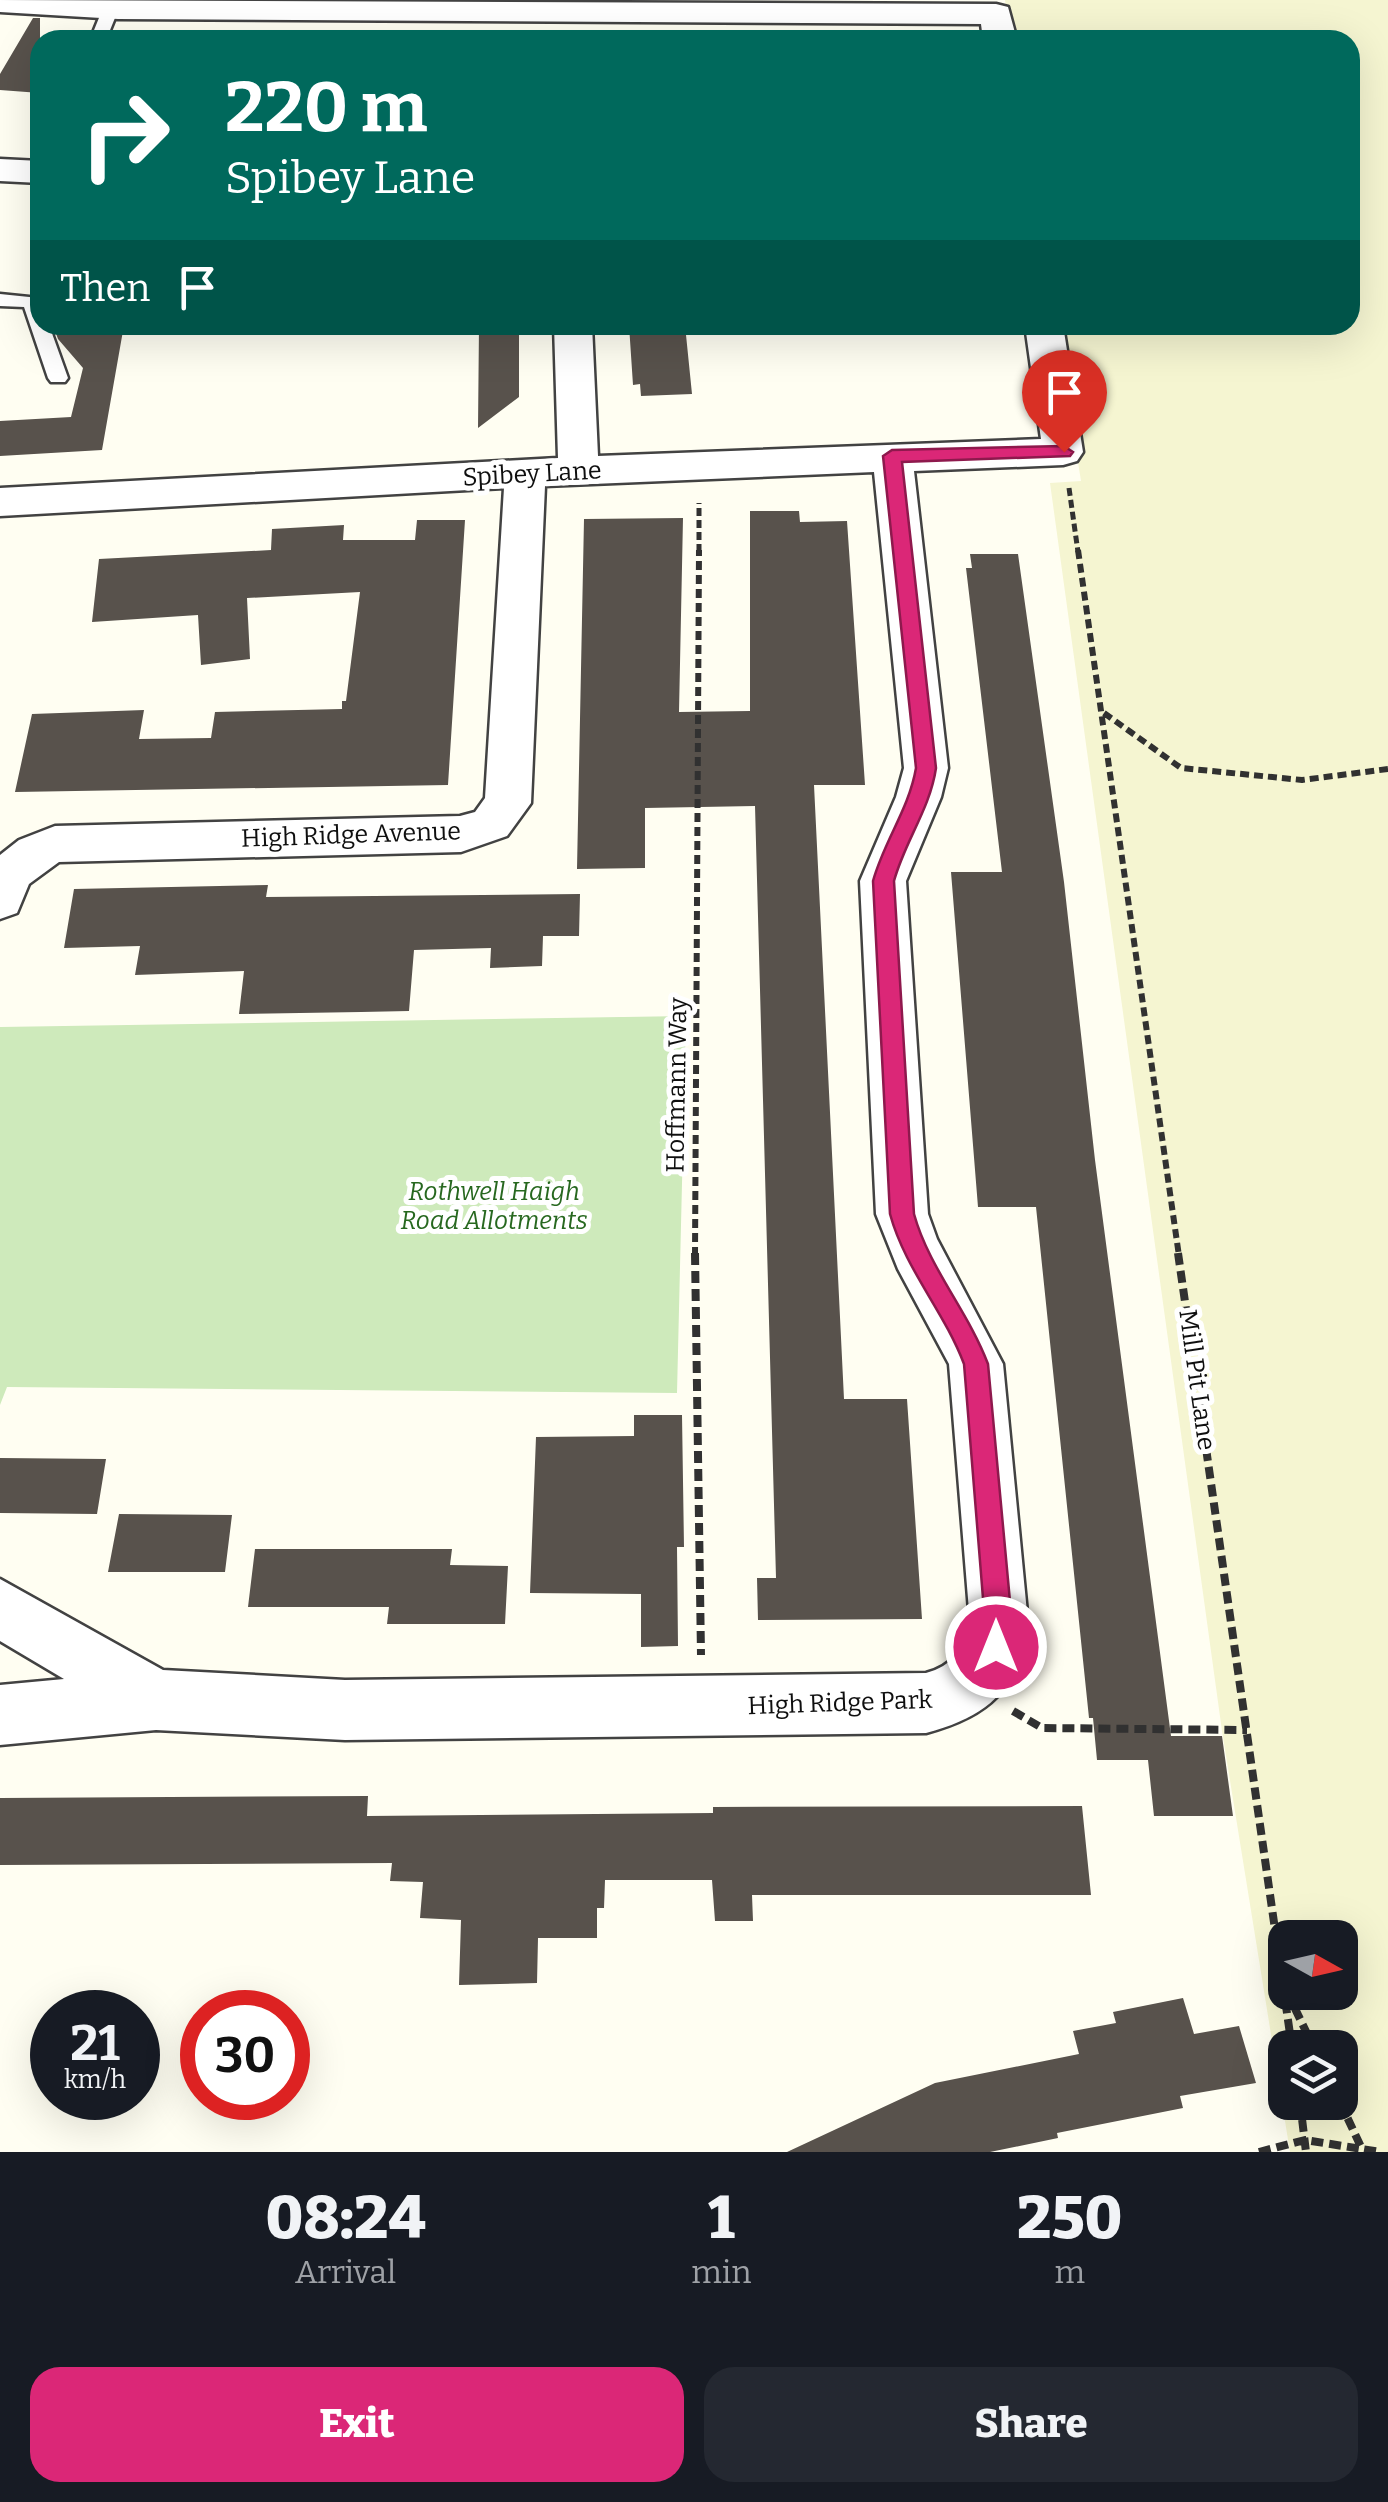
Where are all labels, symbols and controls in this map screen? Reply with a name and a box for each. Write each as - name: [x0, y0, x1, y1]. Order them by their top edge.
- text: 220 m: [225, 66, 428, 150]
- icon: right: [60, 70, 190, 200]
- text: Spibey Lane: [225, 151, 475, 205]
- icon: arrive: [170, 260, 225, 315]
- text: Then: [60, 265, 150, 311]
- pin: [1022, 350, 1107, 453]
- icon: arrive: [1037, 365, 1092, 420]
- street label: Spibey Lane: [462, 455, 602, 493]
- street label: High Ridge Avenue: [240, 816, 462, 854]
- street label: Hoffmann Way: [660, 996, 694, 1173]
- park label: Rothwell Haigh Road Allotments: [400, 1177, 588, 1236]
- street label: Mill Pit Lane: [1172, 1308, 1222, 1452]
- position arrow: [944, 1595, 1048, 1699]
- street label: High Ridge Park: [747, 1685, 934, 1721]
- north arrow: [1268, 1920, 1358, 2010]
- map controls: [1268, 1920, 1358, 2120]
- speed limit sign: 30: [180, 1990, 310, 2120]
- text: 21: [70, 2013, 120, 2073]
- button: layers: [1268, 2030, 1358, 2120]
- text: km/h: [64, 2065, 126, 2095]
- text: 08:24: [266, 2182, 426, 2254]
- text: 1: [708, 2182, 735, 2254]
- text: 250: [1017, 2182, 1122, 2254]
- text: Arrival: [295, 2253, 396, 2291]
- text: min: [691, 2253, 752, 2291]
- text: m: [1054, 2253, 1085, 2291]
- button: Exit: [30, 2367, 684, 2482]
- button: Share: [704, 2367, 1358, 2482]

